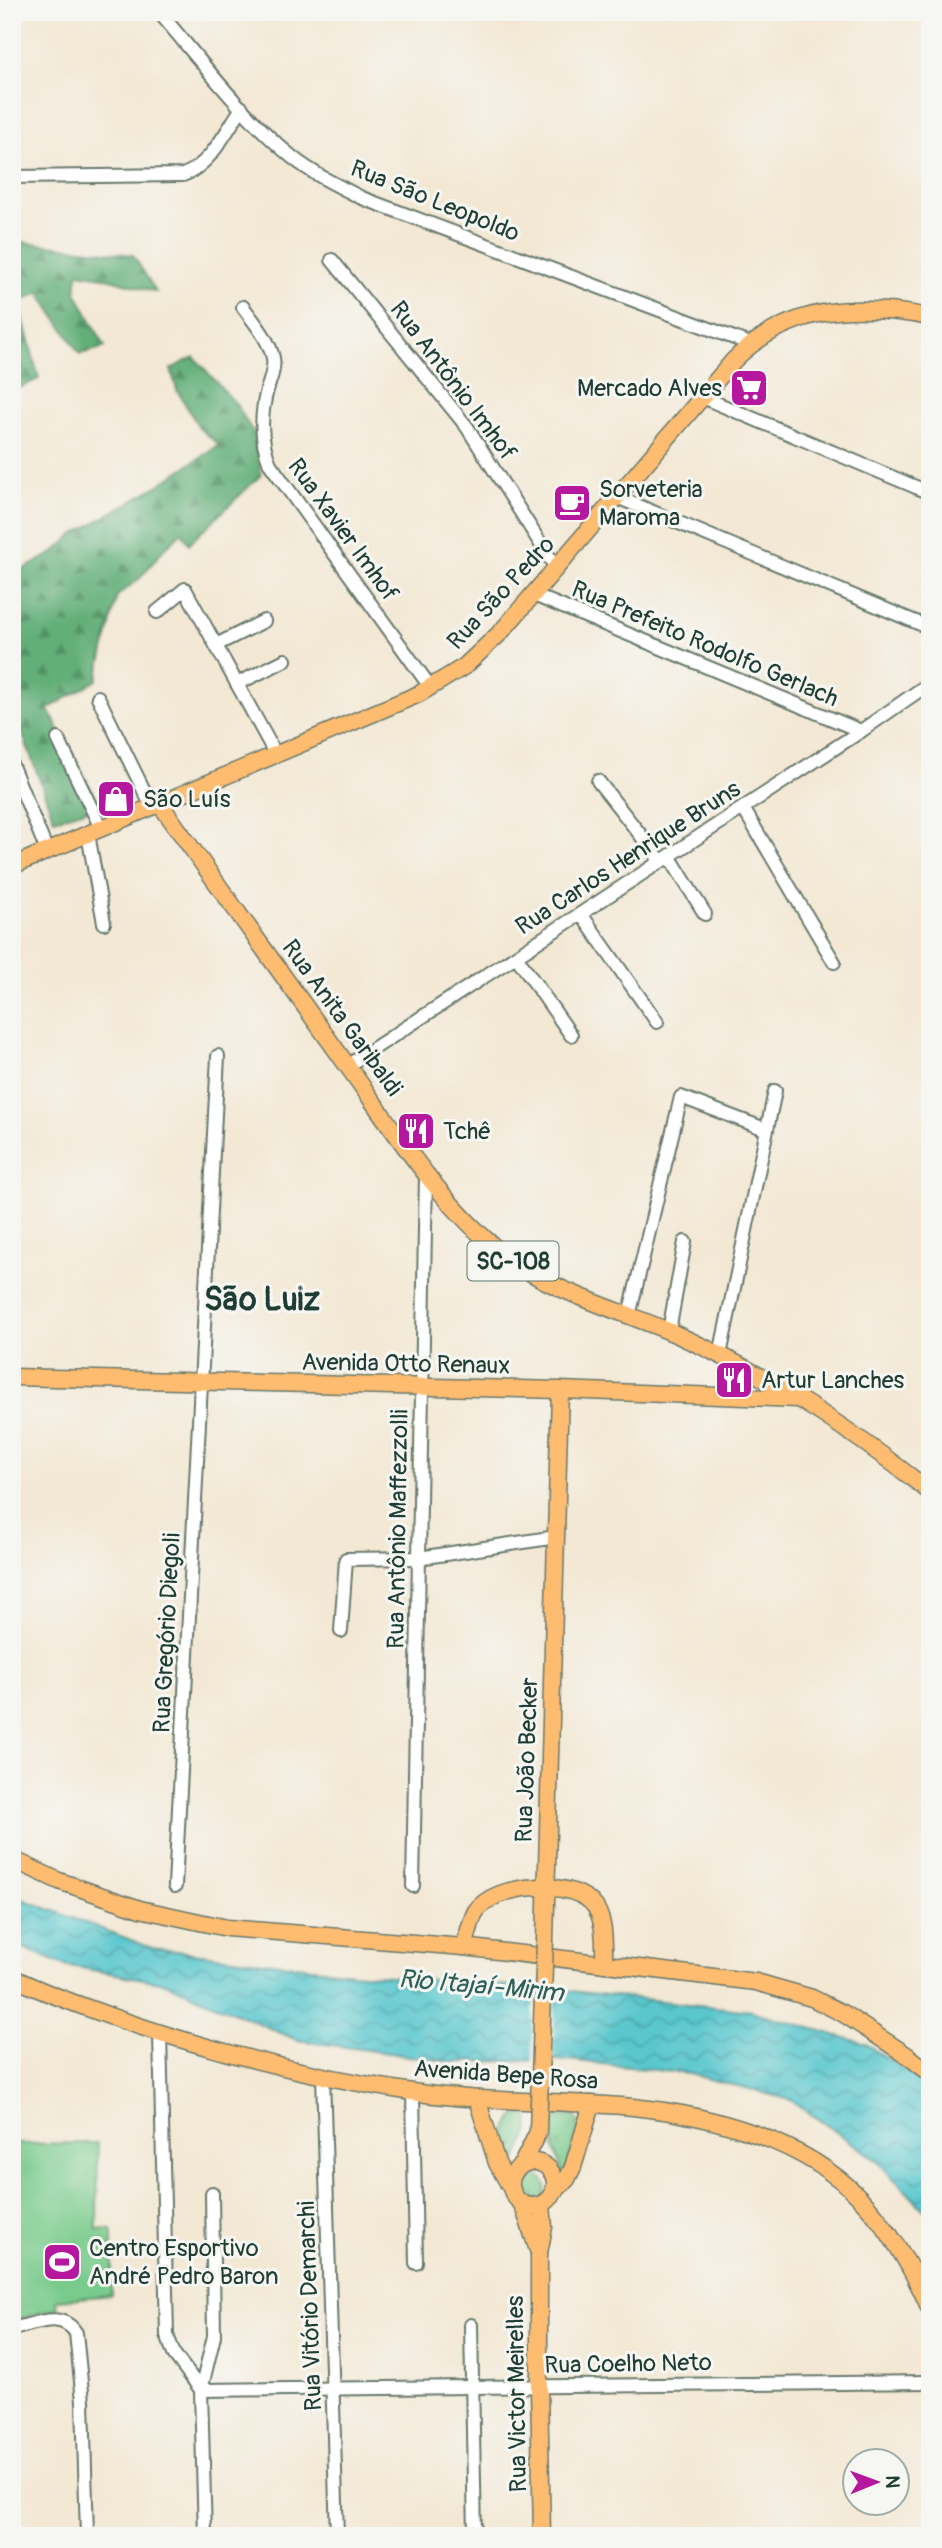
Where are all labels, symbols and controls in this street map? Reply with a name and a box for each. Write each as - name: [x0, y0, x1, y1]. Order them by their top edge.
- street label: Rua São Leopoldo: [346, 154, 524, 248]
- street label: Rua Antônio Imhof: [384, 296, 522, 467]
- supermarket icon: Mercado Alves: [728, 367, 770, 409]
- place label: Mercado Alves: [577, 374, 722, 403]
- street label: Rua Xavier Imhof: [281, 453, 405, 607]
- place label: Sorveteria Maroma: [599, 475, 703, 532]
- cafe icon: Sorveteria Maroma: [551, 482, 593, 524]
- street label: Rua São Pedro: [441, 530, 561, 656]
- street label: Rua Prefeito Rodolfo Gerlach: [567, 575, 843, 713]
- street label: Rua Carlos Henrique Bruns: [510, 774, 746, 941]
- shop icon: São Luís: [95, 778, 137, 820]
- place label: São Luís: [143, 785, 231, 814]
- street label: Rua Anita Garibaldi: [275, 934, 409, 1102]
- restaurant icon: Tchê: [395, 1110, 437, 1152]
- place label: Tchê: [443, 1117, 491, 1146]
- road number: SC-108: [468, 1242, 558, 1280]
- district label: São Luiz: [204, 1280, 320, 1320]
- street label: Avenida Otto Renaux: [301, 1348, 511, 1380]
- restaurant icon: Artur Lanches: [713, 1359, 755, 1401]
- place label: Artur Lanches: [761, 1366, 905, 1395]
- street label: Rua Antônio Maffezzolli: [381, 1409, 415, 1649]
- street label: Rua Gregório Diegoli: [147, 1532, 187, 1734]
- street label: Rua João Becker: [510, 1677, 544, 1843]
- water label: Rio Itajaí-Mirim: [397, 1963, 567, 2009]
- street label: Avenida Bepe Rosa: [413, 2054, 599, 2096]
- street label: Rua Vitório Demarchi: [292, 2200, 328, 2412]
- place label: Centro Esportivo André Pedro Baron: [89, 2234, 279, 2291]
- sports icon: Centro Esportivo André Pedro Baron: [41, 2241, 83, 2283]
- street label: Rua Victor Meirelles: [501, 2295, 533, 2493]
- street label: Rua Coelho Neto: [544, 2348, 712, 2380]
- north arrow: [841, 2446, 911, 2516]
- text: N: [880, 2475, 904, 2488]

